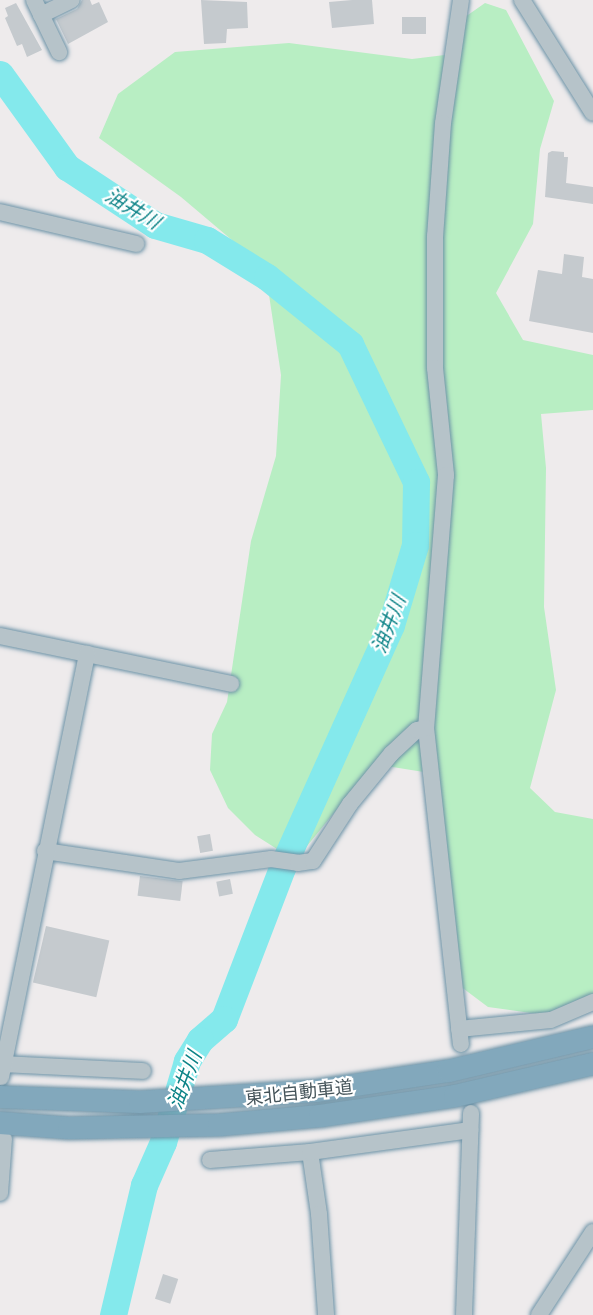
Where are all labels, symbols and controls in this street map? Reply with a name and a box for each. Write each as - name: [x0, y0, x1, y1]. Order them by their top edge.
- water label: 油井川: [101, 182, 165, 234]
- water label: 油井川: [366, 592, 410, 656]
- water label: 油井川: [162, 1048, 206, 1112]
- street label: 東北自動車道: [244, 1076, 354, 1108]

